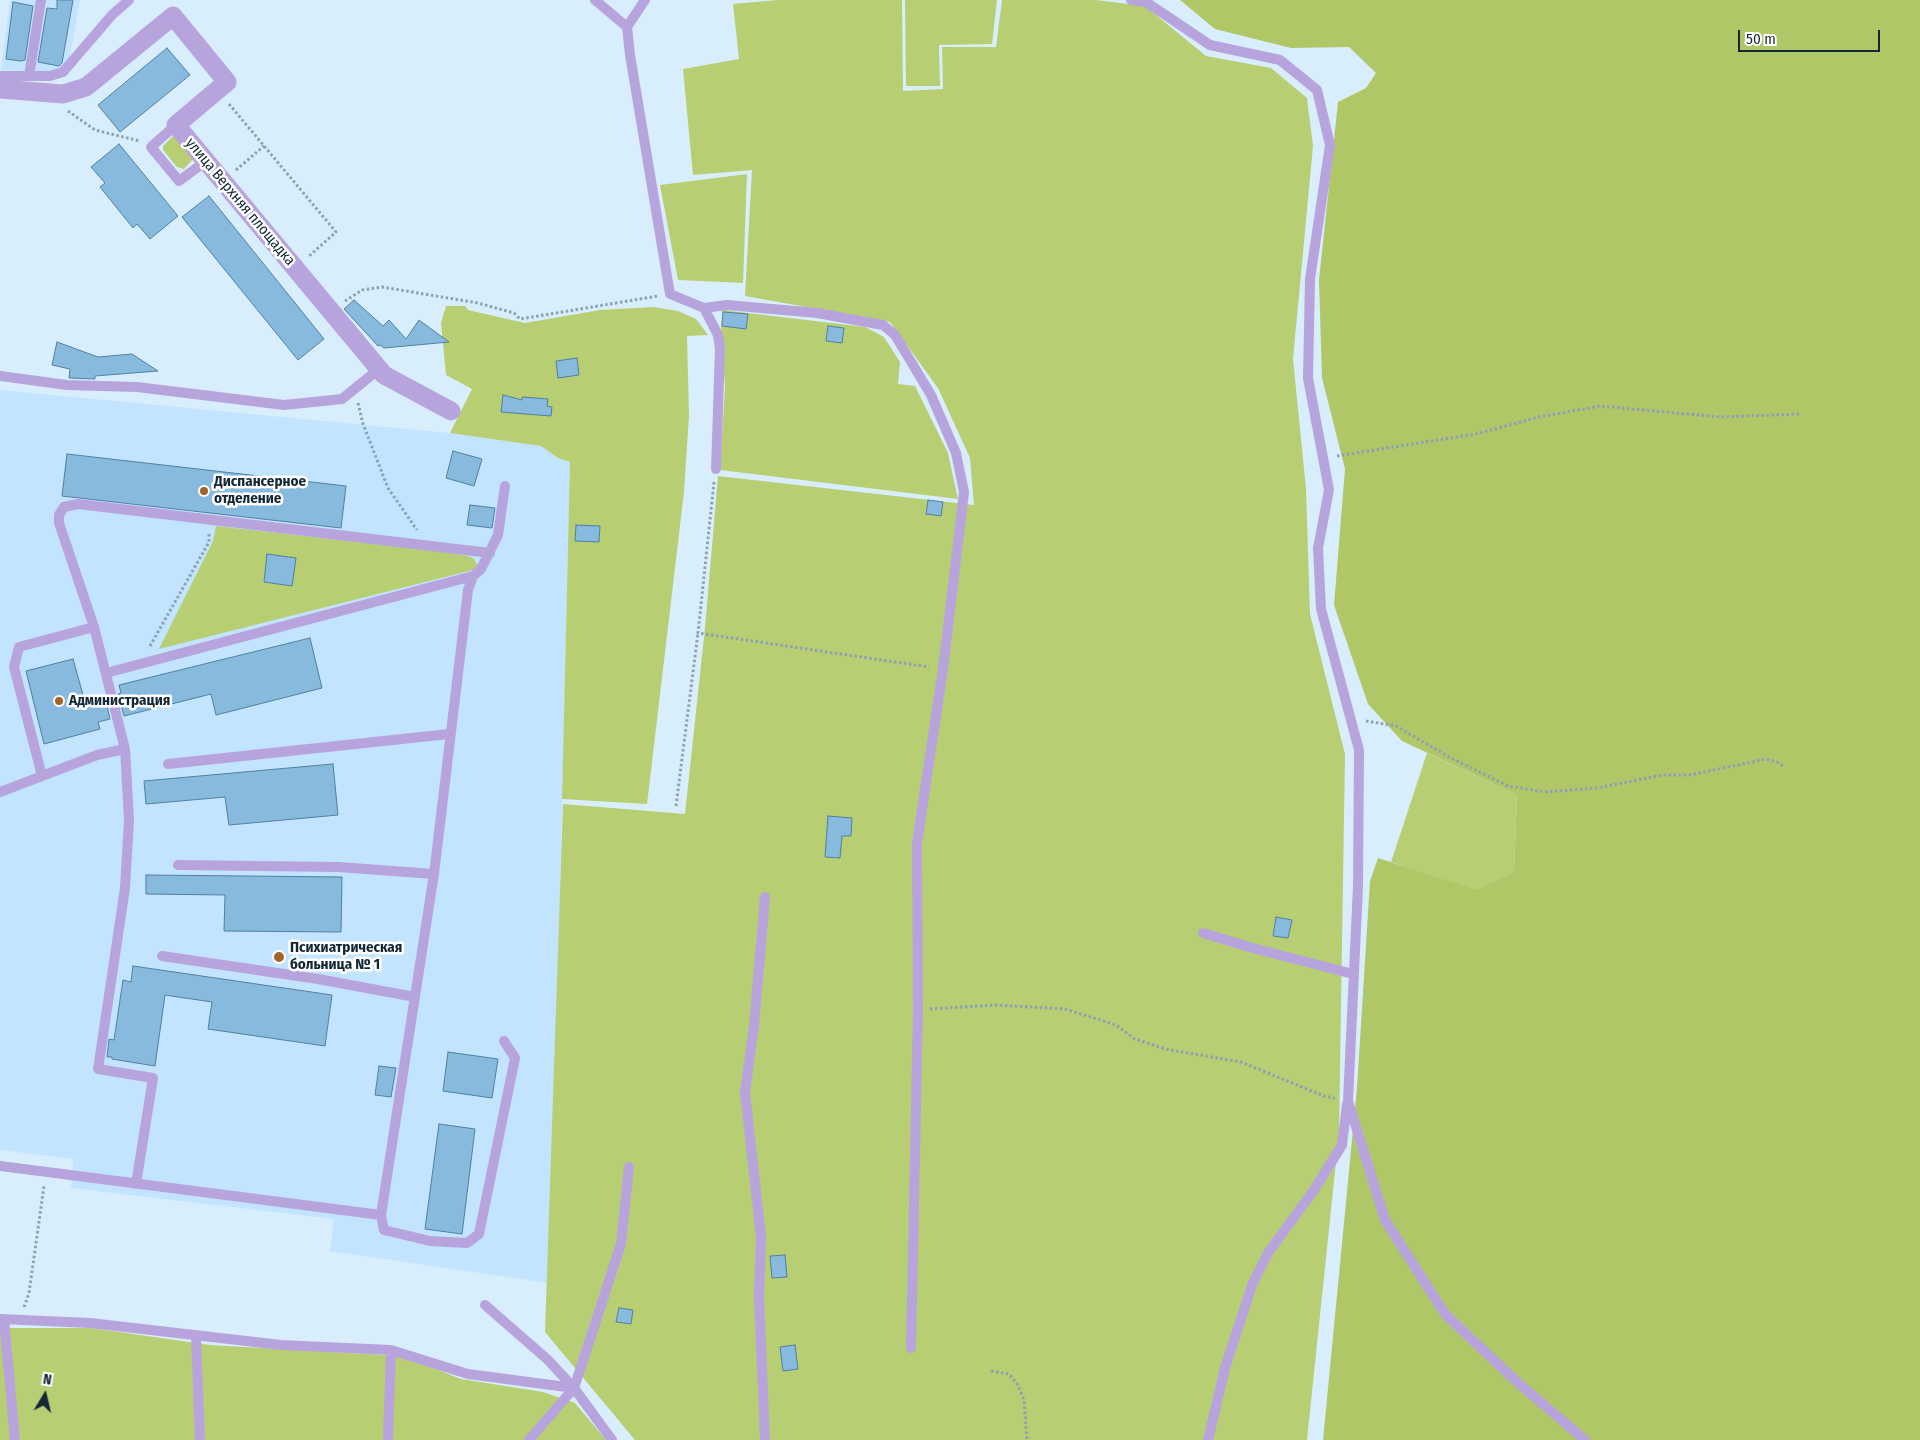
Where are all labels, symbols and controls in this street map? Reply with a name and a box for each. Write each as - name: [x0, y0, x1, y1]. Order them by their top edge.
- scale bar: [1740, 20, 1882, 52]
- text: 50 m: [1746, 30, 1776, 48]
- street label: улица Верхняя площадка: [181, 135, 299, 269]
- place label: Диспансерное отделение: [214, 473, 306, 508]
- marker: Диспансерное отделение: [198, 485, 210, 497]
- place label: Администрация: [69, 692, 170, 710]
- marker: Администрация: [53, 695, 65, 707]
- place label: Психиатрическая больница № 1: [290, 939, 402, 974]
- marker: Психиатрическая больница № 1: [272, 950, 286, 964]
- north arrow: [20, 1370, 70, 1420]
- text: N: [42, 1371, 53, 1389]

